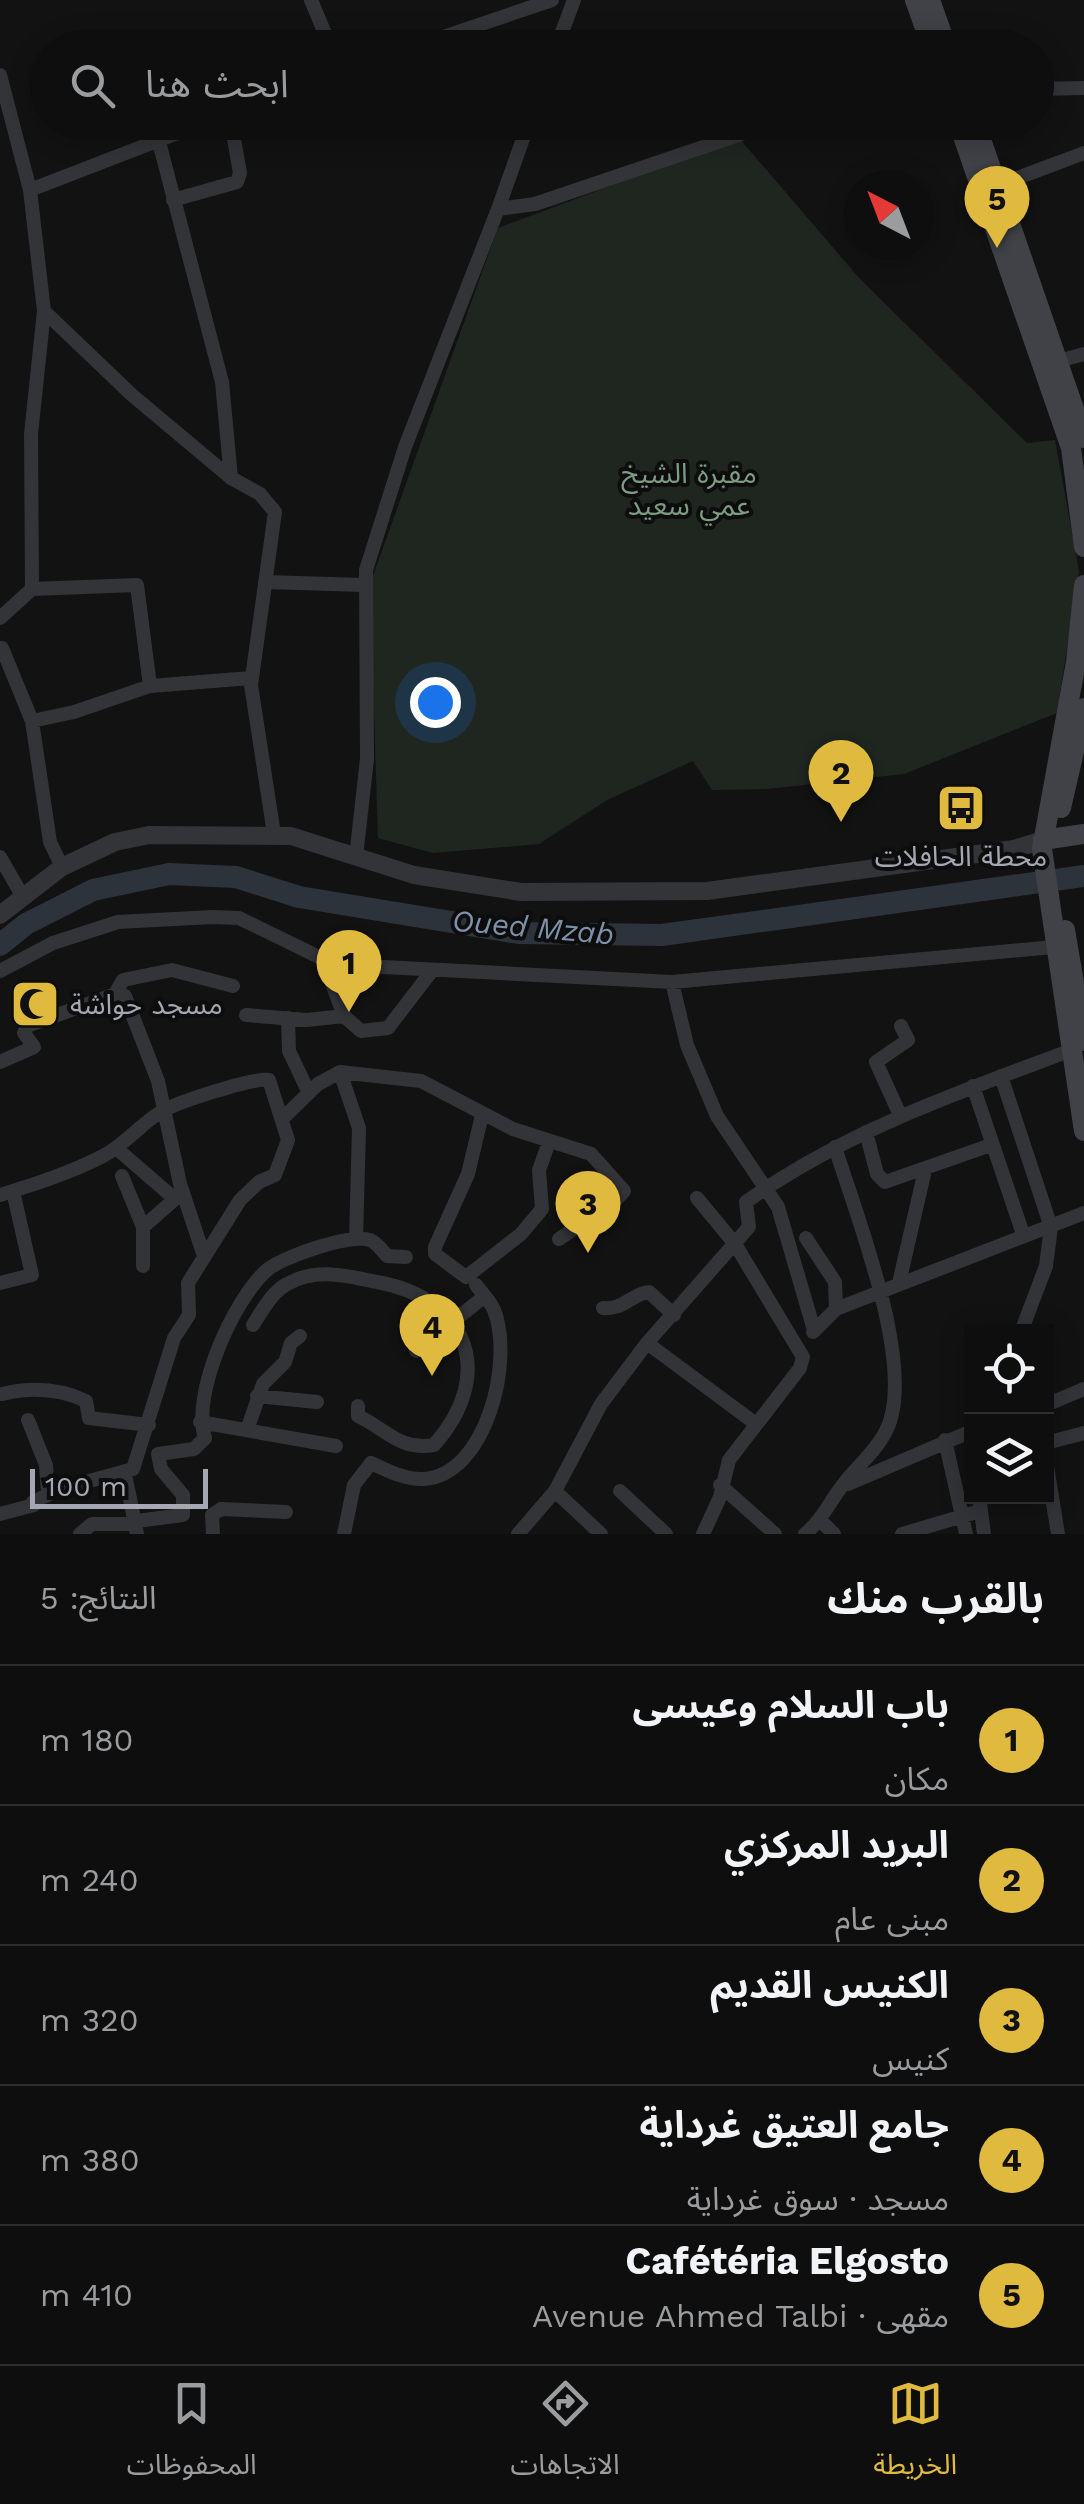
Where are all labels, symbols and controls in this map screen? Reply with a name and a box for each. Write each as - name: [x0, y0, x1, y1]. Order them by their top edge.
- search box: [30, 30, 1054, 140]
- icon: search: [65, 58, 120, 113]
- text: ابحث هنا: [145, 62, 289, 106]
- pin: 5: [964, 166, 1030, 248]
- north arrow: [844, 170, 934, 260]
- park label: مقبرة الشيخ عمي سعيد: [621, 457, 757, 526]
- your location: [410, 677, 461, 728]
- pin: 2: [808, 740, 874, 822]
- bus stop icon: محطة الحافلات: [935, 782, 987, 834]
- place label: محطة الحافلات: [875, 840, 1047, 873]
- water label: Oued Mzab: [451, 902, 615, 952]
- pin: 1: [316, 930, 382, 1012]
- mosque icon: مسجد حواشة: [9, 978, 61, 1030]
- place label: مسجد حواشة: [70, 988, 223, 1021]
- pin: 3: [556, 1170, 620, 1253]
- pin: 4: [400, 1294, 464, 1376]
- map controls: [964, 1324, 1054, 1504]
- button: locate: [964, 1324, 1054, 1414]
- button: layers: [964, 1414, 1054, 1504]
- scale bar: [30, 1464, 208, 1508]
- text: 100 m: [45, 1470, 127, 1503]
- text: بالقرب منك: [827, 1574, 1044, 1623]
- text: النتائج: 5: [40, 1579, 157, 1617]
- text: باب السلام وعيسى: [632, 1683, 949, 1727]
- text: 180 m: [40, 1721, 134, 1759]
- text: 1: [1005, 1721, 1018, 1759]
- text: مكان: [885, 1760, 949, 1798]
- text: البريد المركزي: [724, 1823, 949, 1867]
- text: 240 m: [40, 1861, 139, 1899]
- text: 2: [1002, 1861, 1021, 1899]
- text: مبنى عام: [835, 1900, 949, 1938]
- text: الكنيس القديم: [710, 1963, 949, 2007]
- text: 320 m: [40, 2001, 139, 2039]
- text: 3: [1002, 2001, 1021, 2039]
- text: كنيس: [872, 2040, 949, 2078]
- text: جامع العتيق غرداية: [639, 2103, 949, 2147]
- text: 380 m: [40, 2141, 140, 2179]
- text: 4: [1001, 2141, 1022, 2179]
- text: مسجد · سوق غرداية: [687, 2180, 949, 2218]
- text: Cafétéria Elgosto: [625, 2239, 949, 2283]
- text: 410 m: [40, 2276, 133, 2314]
- text: 5: [1002, 2276, 1021, 2314]
- text: مقهى · Avenue Ahmed Talbi: [532, 2297, 949, 2335]
- tab: المحفوظات: [127, 2376, 257, 2495]
- tab: الاتجاهات: [510, 2376, 620, 2495]
- tab: الخريطة: [873, 2376, 957, 2495]

